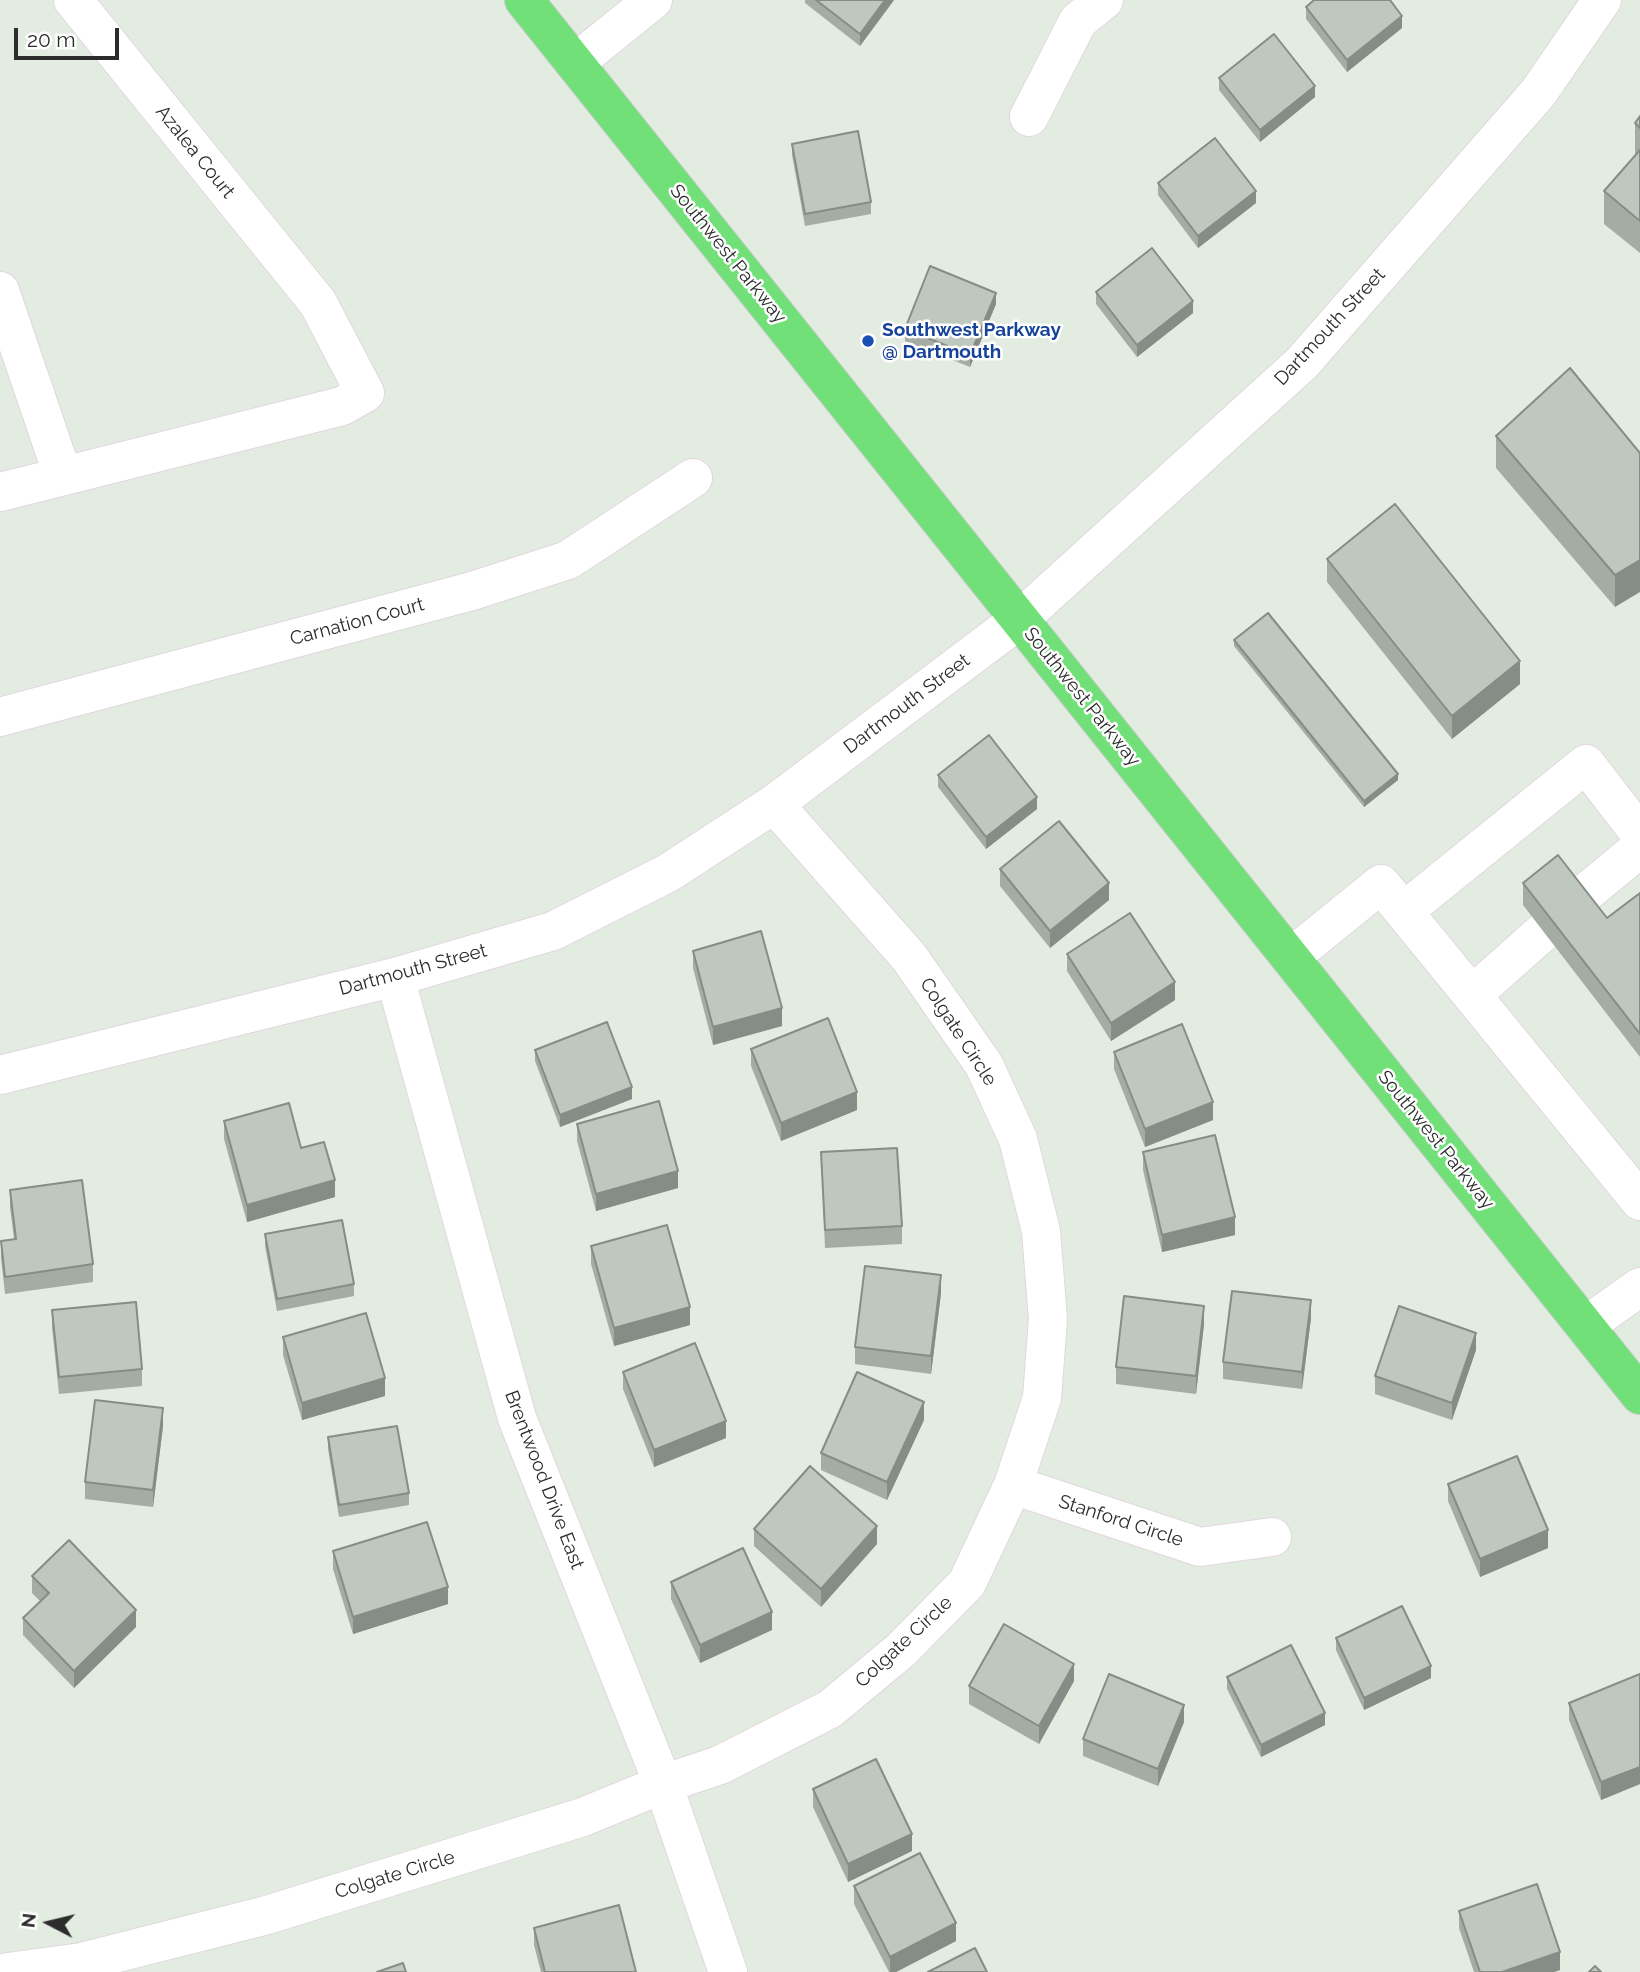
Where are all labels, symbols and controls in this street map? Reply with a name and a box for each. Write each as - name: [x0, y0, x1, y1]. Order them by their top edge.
- scale bar: [18, 14, 122, 58]
- text: 20 m: [27, 27, 75, 52]
- street label: Azalea Court: [151, 101, 239, 203]
- street label: Southwest Parkway: [665, 180, 791, 328]
- street label: Dartmouth Street: [1270, 264, 1390, 390]
- place label: Southwest Parkway @ Dartmouth: [882, 319, 1061, 363]
- marker: Southwest Parkway @ Dartmouth: [860, 333, 876, 349]
- street label: Carnation Court: [287, 593, 427, 651]
- street label: Southwest Parkway: [1019, 623, 1145, 771]
- street label: Dartmouth Street: [839, 649, 975, 759]
- street label: Dartmouth Street: [337, 939, 489, 1001]
- street label: Colgate Circle: [915, 974, 1001, 1090]
- street label: Southwest Parkway: [1373, 1066, 1499, 1214]
- street label: Brentwood Drive East: [499, 1387, 589, 1573]
- street label: Stanford Circle: [1056, 1490, 1186, 1552]
- street label: Colgate Circle: [851, 1591, 957, 1693]
- street label: Colgate Circle: [332, 1846, 458, 1904]
- north arrow: [14, 1888, 84, 1958]
- text: N: [16, 1912, 40, 1929]

